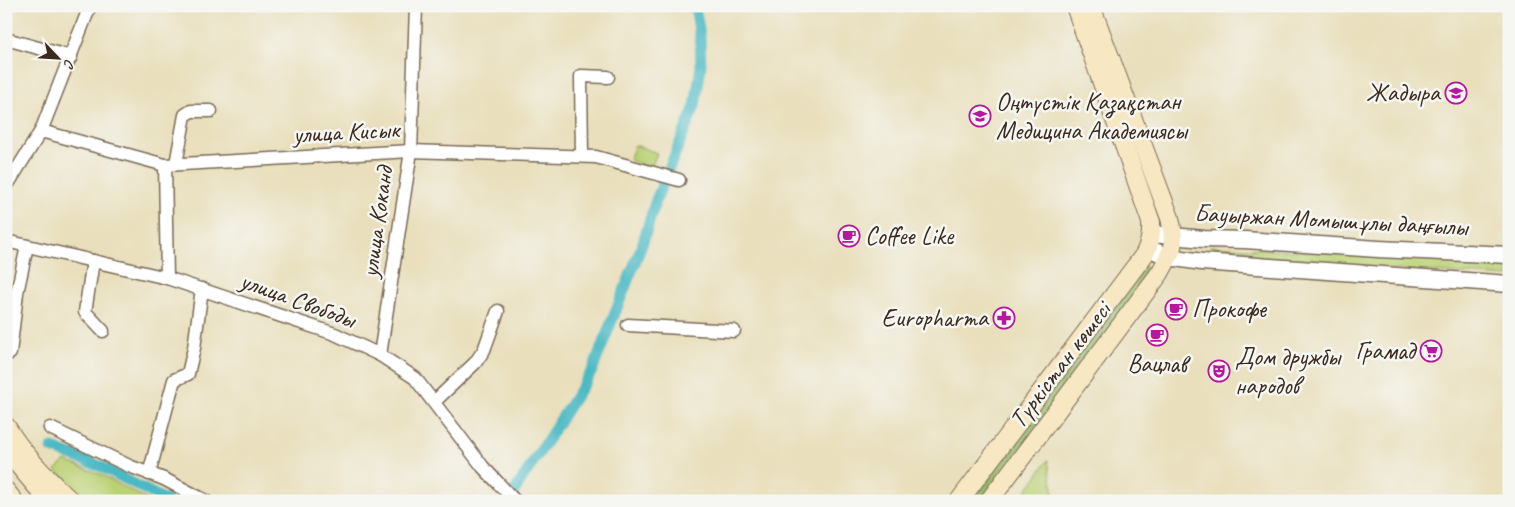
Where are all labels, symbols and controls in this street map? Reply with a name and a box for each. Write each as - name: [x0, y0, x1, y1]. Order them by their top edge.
- north arrow: [32, 32, 82, 82]
- text: С: [59, 57, 78, 72]
- place label: Жадыра: [1366, 77, 1442, 109]
- school or university icon: Жадыра: [1444, 81, 1468, 105]
- place label: Оңтүстік Қазақстан Медицина Академиясы: [996, 86, 1189, 147]
- school or university icon: Оңтүстік Қазақстан Медицина Академиясы: [968, 104, 992, 128]
- street label: улица Кисык: [290, 113, 403, 151]
- street label: улица Коканд: [353, 163, 401, 281]
- street label: Бауыржан Момышұлы даңғылы: [1194, 197, 1470, 243]
- place label: Coffee Like: [865, 220, 955, 252]
- cafe icon: Coffee Like: [837, 224, 861, 248]
- street label: улица Свободы: [234, 264, 362, 336]
- street label: Түркістан көшесі: [1002, 293, 1120, 434]
- place label: Прокофе: [1192, 293, 1268, 325]
- cafe icon: Прокофе: [1164, 297, 1188, 321]
- place label: Europharma: [881, 302, 990, 334]
- pharmacy icon: Europharma: [992, 306, 1016, 330]
- cafe icon: Вацлав: [1145, 323, 1169, 347]
- place label: Грамад: [1355, 335, 1418, 367]
- supermarket icon: Грамад: [1419, 339, 1443, 363]
- place label: Дом дружбы народов: [1235, 341, 1342, 402]
- place label: Вацлав: [1127, 348, 1192, 380]
- theatre icon: Дом дружбы народов: [1207, 359, 1231, 383]

